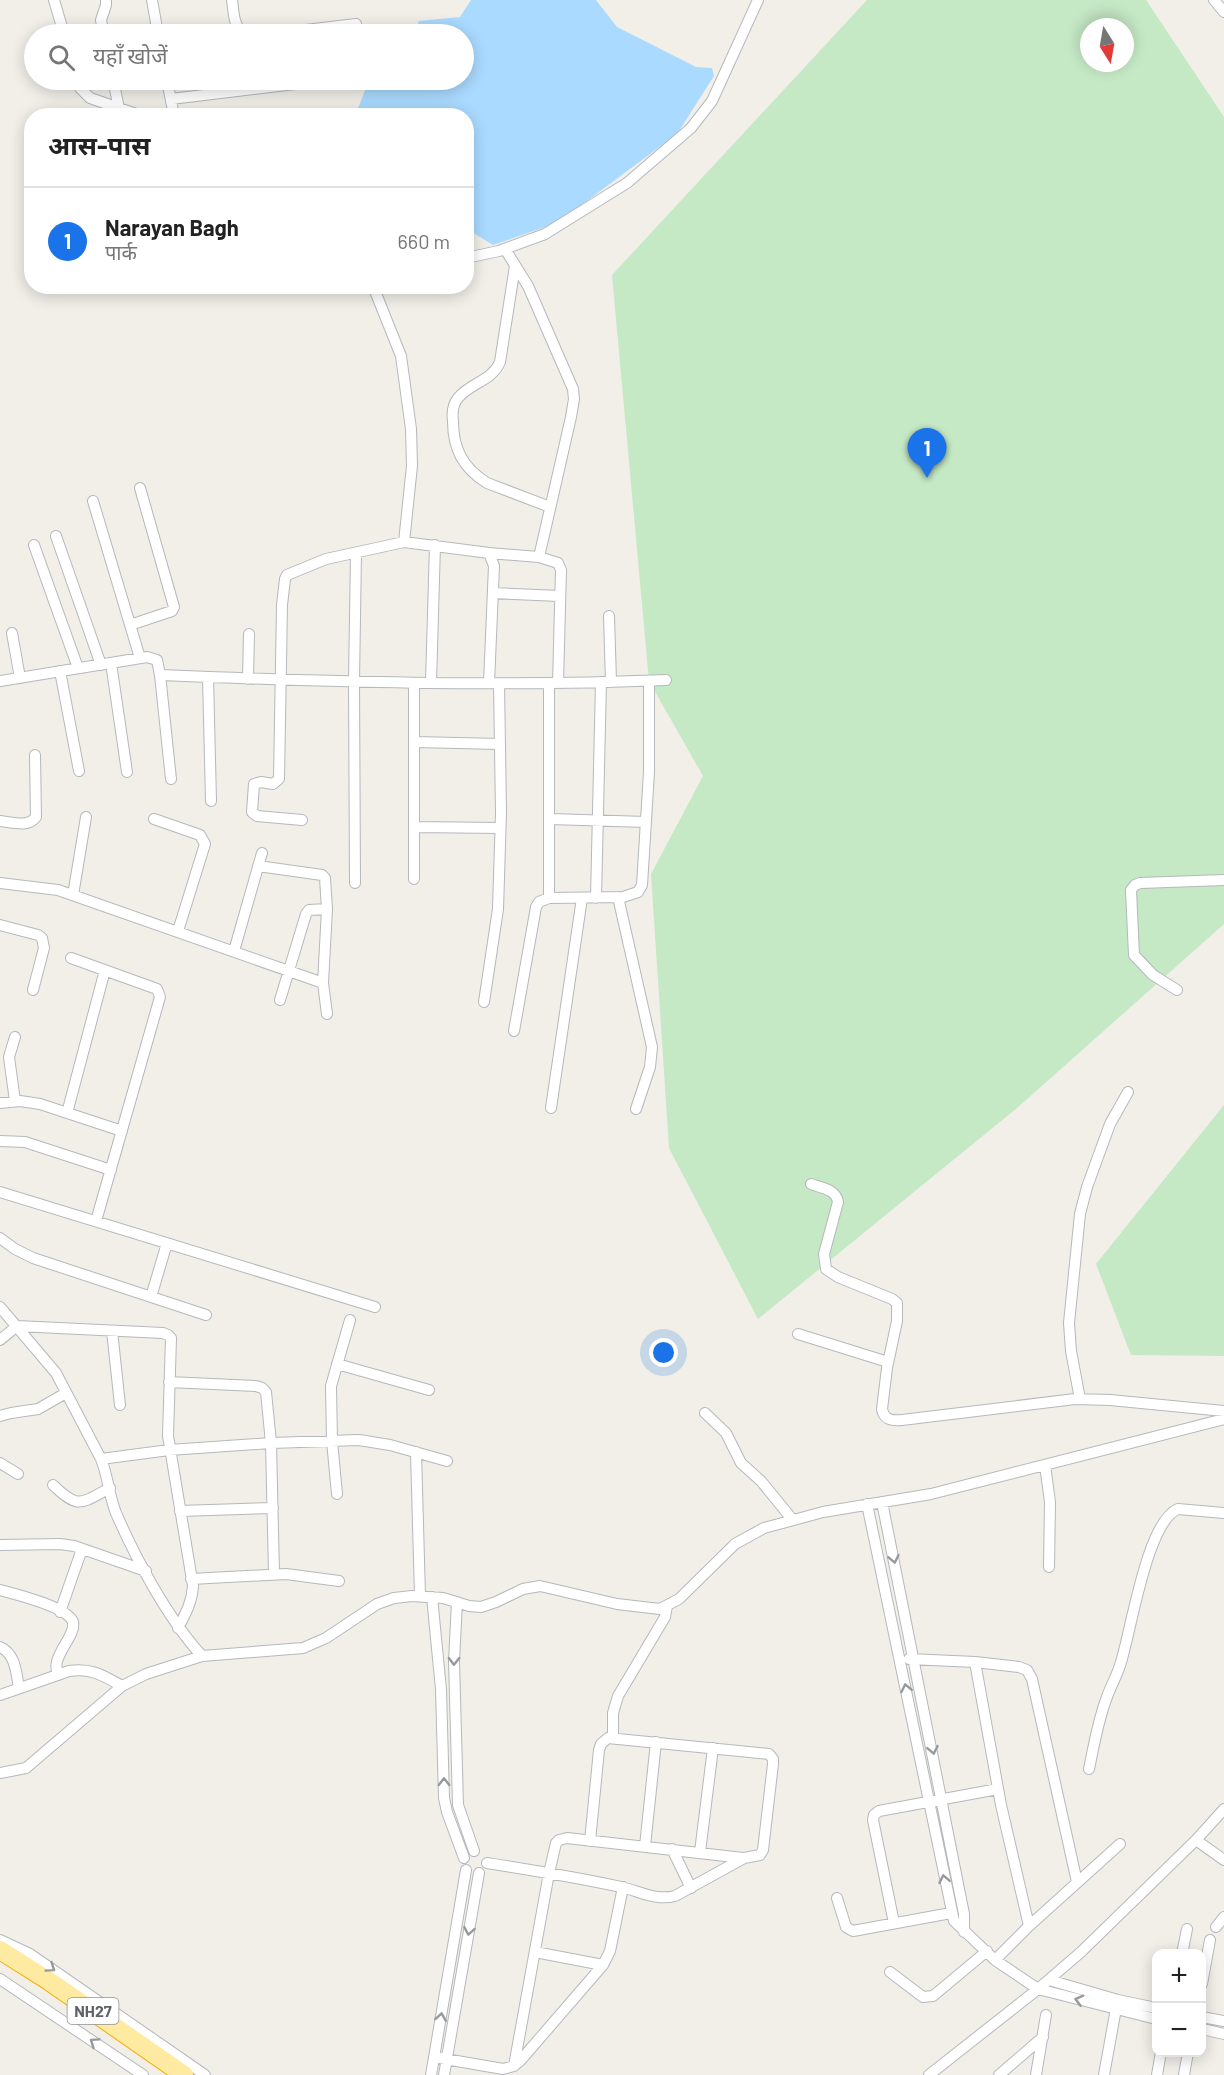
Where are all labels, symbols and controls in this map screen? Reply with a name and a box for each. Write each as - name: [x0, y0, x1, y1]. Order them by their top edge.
- north arrow: [1080, 18, 1134, 72]
- search box: [24, 24, 474, 90]
- icon: search: [45, 41, 78, 74]
- text: यहाँ खोजें: [93, 42, 168, 68]
- text: आस-पास: [48, 129, 150, 160]
- text: Narayan Bagh: [105, 214, 239, 240]
- text: 1: [64, 229, 71, 253]
- text: 660 m: [398, 229, 450, 253]
- text: पार्क: [105, 240, 137, 264]
- pin: 1: [908, 428, 946, 478]
- your location: [649, 1338, 678, 1367]
- one-way arrow: [887, 1554, 900, 1564]
- one-way arrow: [448, 1656, 461, 1665]
- one-way arrow: [900, 1683, 913, 1693]
- one-way arrow: [926, 1745, 939, 1755]
- one-way arrow: [438, 1777, 450, 1786]
- one-way arrow: [938, 1874, 951, 1884]
- one-way arrow: [463, 1925, 476, 1935]
- map controls: [1152, 1949, 1206, 2057]
- button: +: [1152, 1949, 1206, 2003]
- one-way arrow: [44, 1961, 55, 1972]
- one-way arrow: [1074, 1995, 1084, 2008]
- road number: NH27: [68, 1998, 118, 2024]
- button: −: [1152, 2003, 1206, 2057]
- one-way arrow: [434, 2013, 447, 2023]
- one-way arrow: [90, 2038, 101, 2049]

